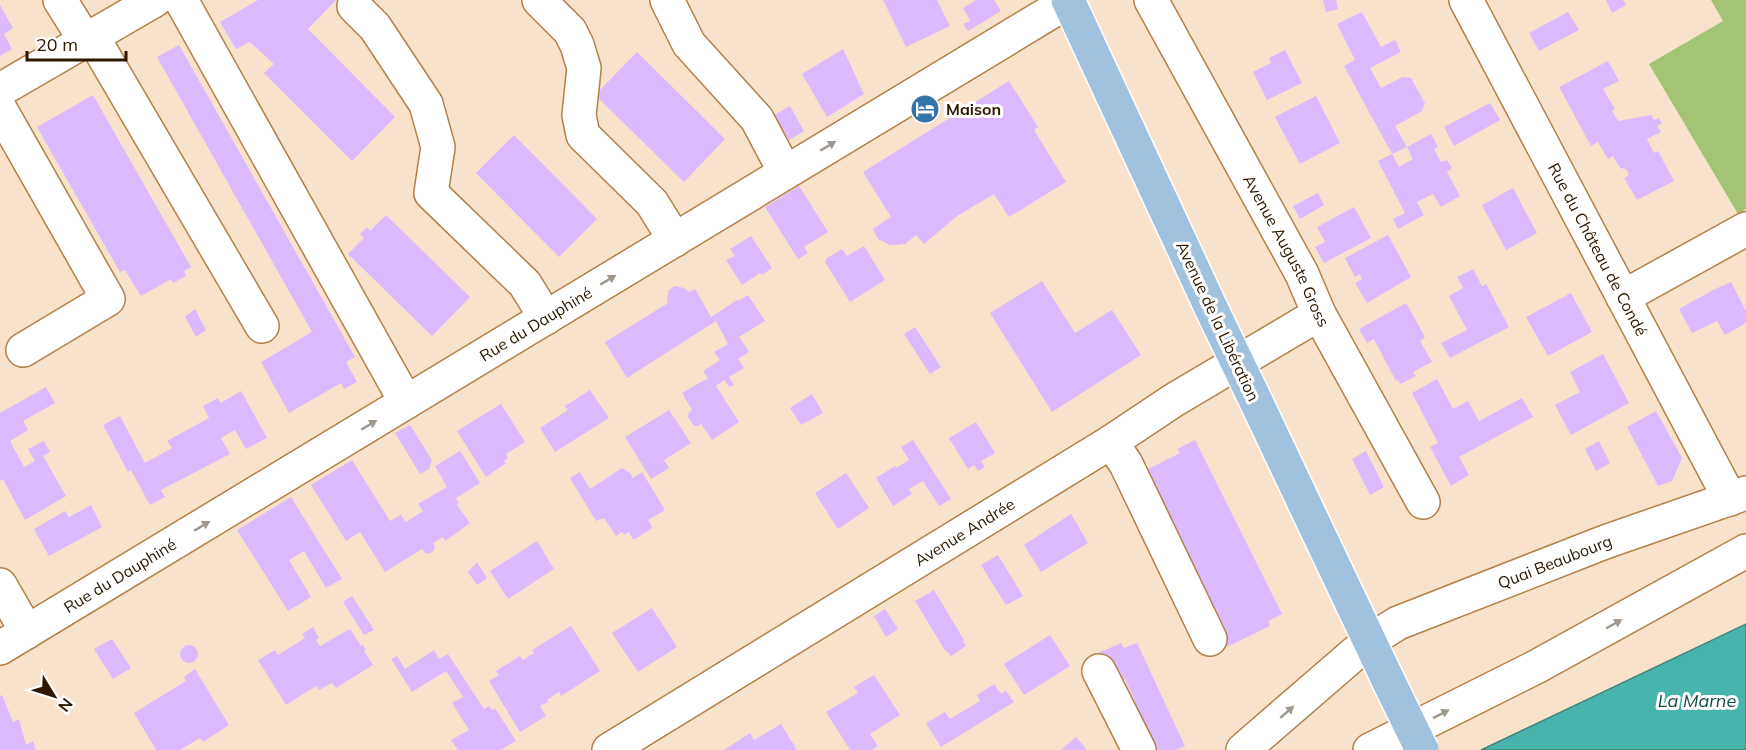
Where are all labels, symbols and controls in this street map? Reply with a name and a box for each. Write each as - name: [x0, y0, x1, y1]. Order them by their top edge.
- scale bar: [27, 24, 126, 62]
- text: 20 m: [36, 33, 78, 56]
- hotel icon: Maison: [909, 93, 941, 125]
- place label: Maison: [946, 99, 1001, 119]
- one-way arrow: [820, 141, 836, 152]
- street label: Rue du Château de Condé: [1544, 159, 1652, 339]
- street label: Avenue Auguste Gross: [1239, 171, 1334, 330]
- street label: Avenue de la Libération: [1172, 238, 1264, 404]
- one-way arrow: [600, 275, 616, 286]
- street label: Rue du Dauphiné: [476, 282, 595, 366]
- one-way arrow: [361, 419, 377, 430]
- street label: Avenue Andrée: [911, 494, 1018, 570]
- one-way arrow: [194, 520, 210, 531]
- street label: Quai Beaubourg: [1495, 530, 1614, 593]
- street label: Rue du Dauphiné: [60, 534, 180, 617]
- one-way arrow: [1605, 619, 1622, 629]
- north arrow: [24, 666, 84, 726]
- water label: La Marne: [1658, 689, 1736, 712]
- text: N: [54, 694, 77, 716]
- one-way arrow: [1280, 705, 1295, 719]
- one-way arrow: [1432, 710, 1449, 719]

